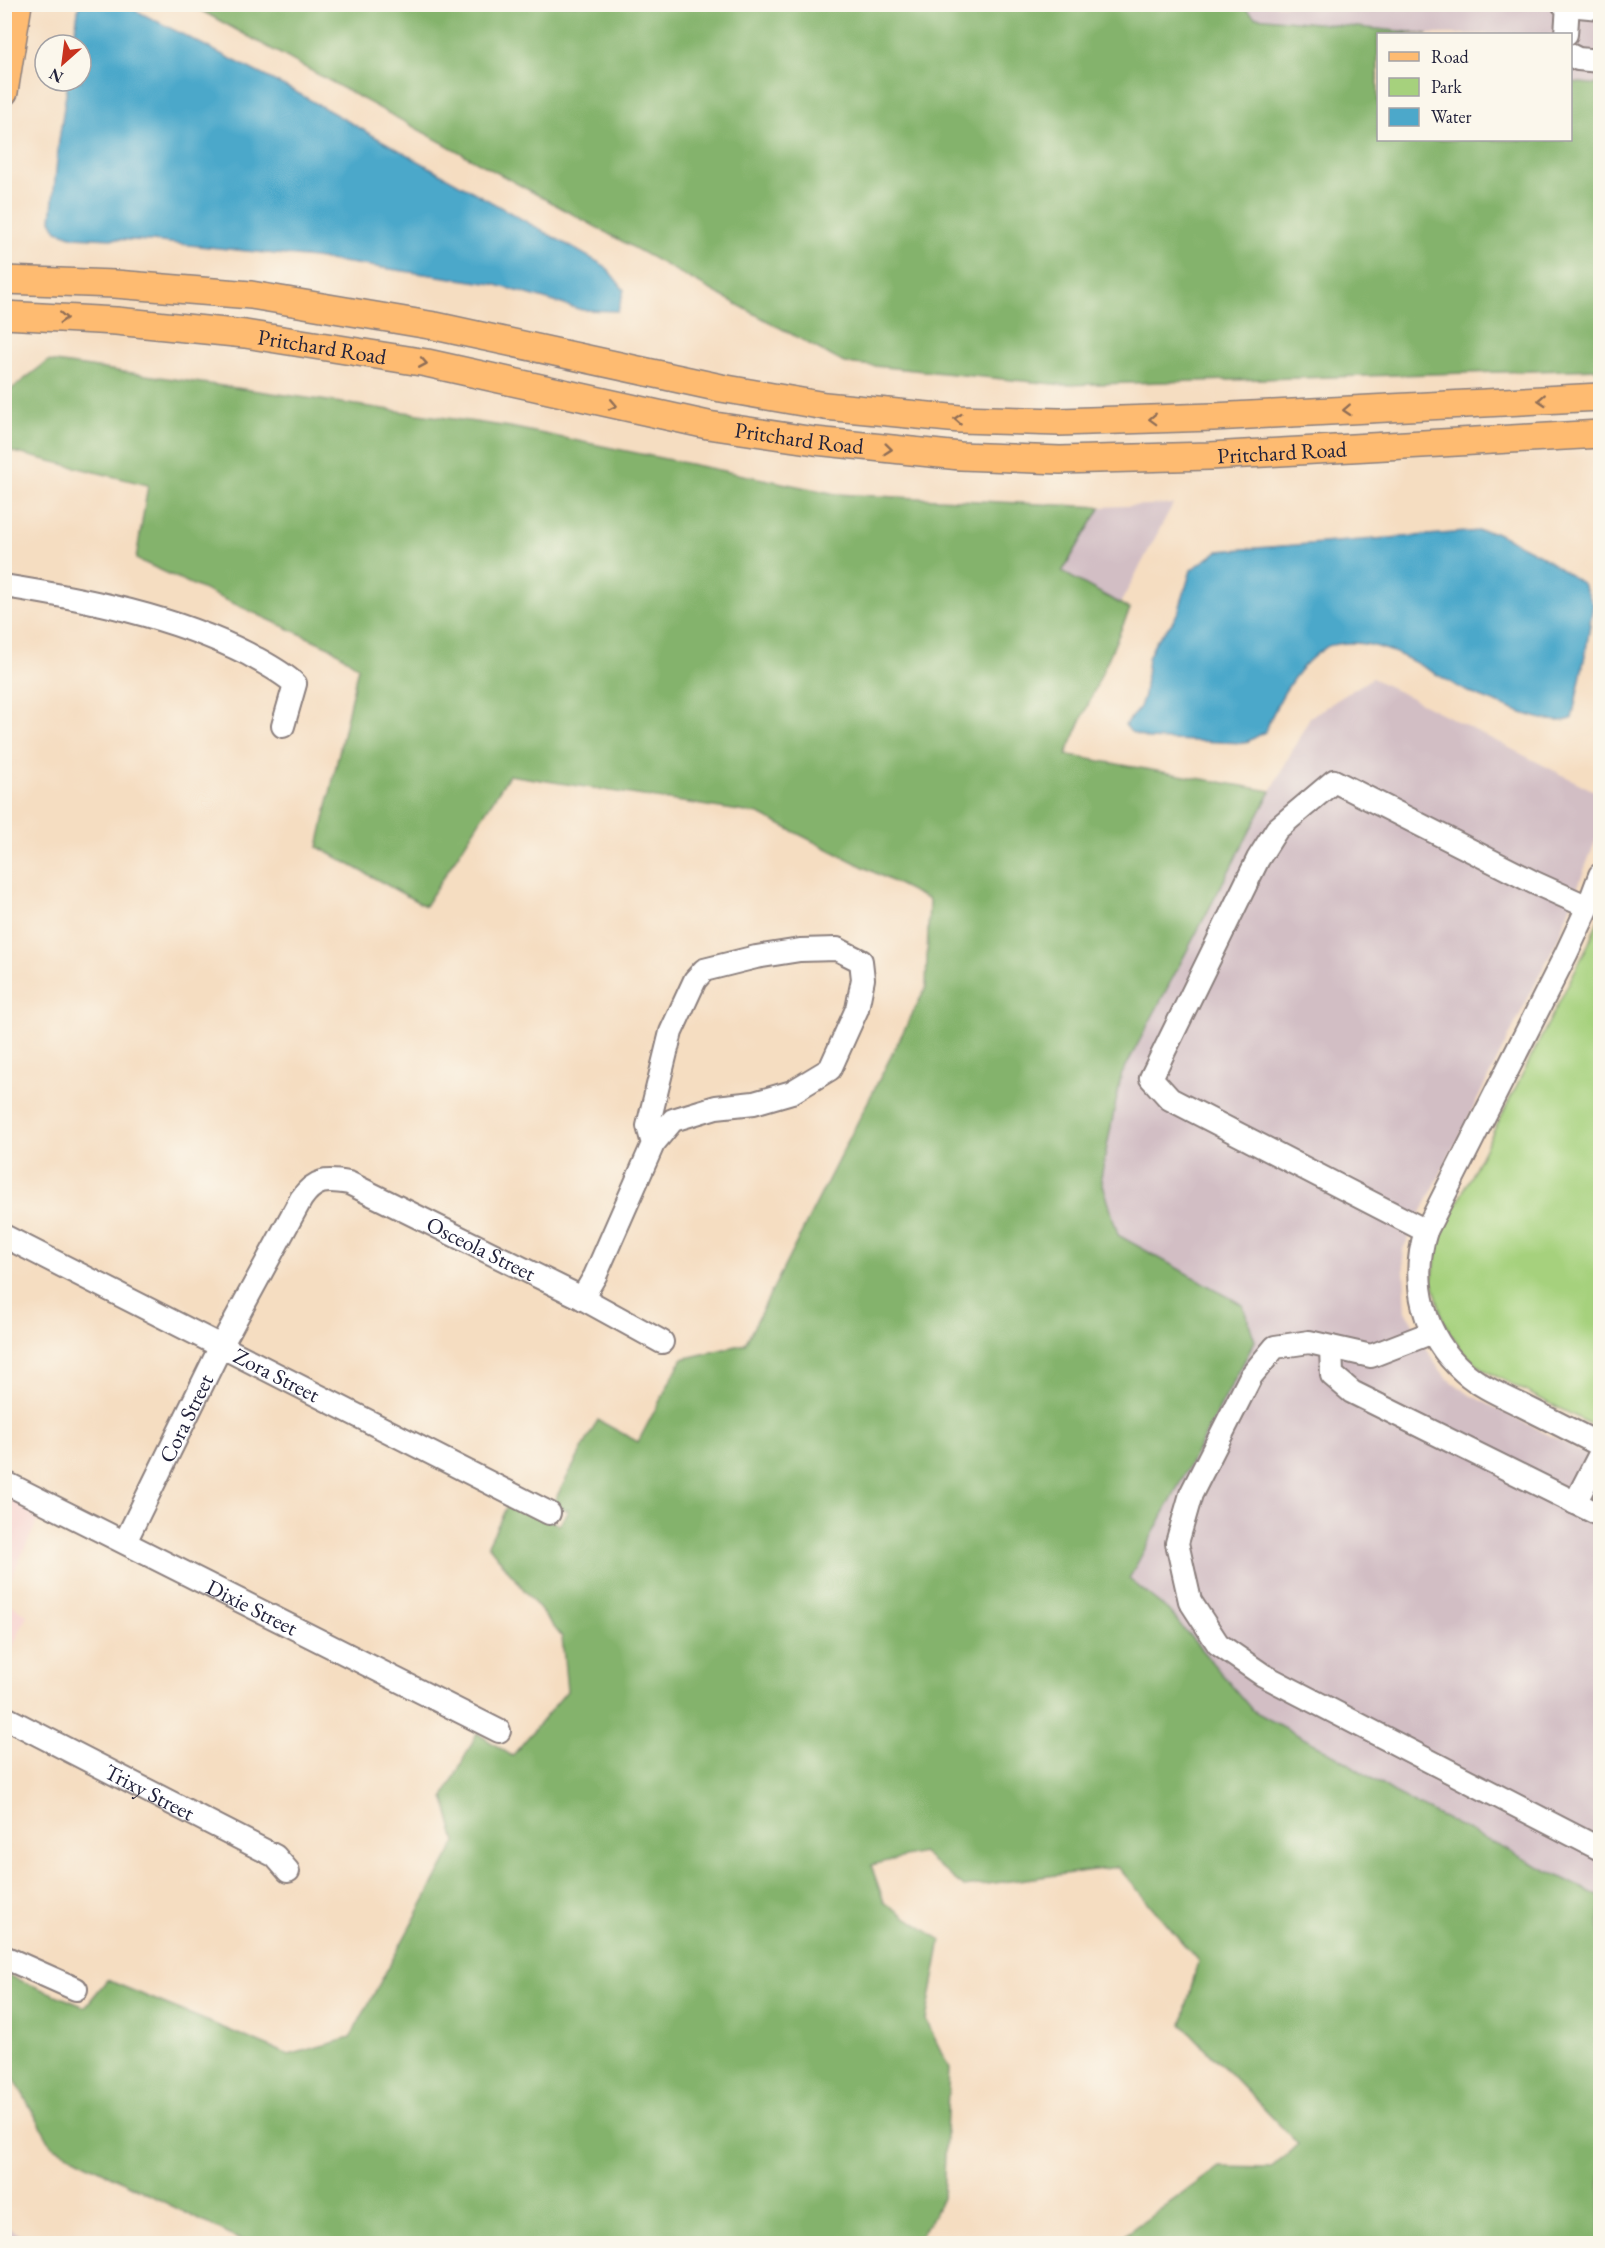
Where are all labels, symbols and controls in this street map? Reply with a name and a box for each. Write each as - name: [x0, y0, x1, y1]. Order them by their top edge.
- north arrow: [33, 33, 93, 93]
- legend: [1377, 33, 1572, 141]
- text: Road: [1431, 45, 1470, 68]
- text: N: [46, 63, 67, 88]
- text: Park: [1431, 75, 1462, 98]
- text: Water: [1431, 105, 1472, 128]
- one-way arrow: [58, 311, 67, 324]
- street label: Pritchard Road: [256, 322, 389, 371]
- one-way arrow: [418, 356, 428, 369]
- one-way arrow: [1538, 394, 1547, 407]
- one-way arrow: [608, 398, 618, 411]
- one-way arrow: [1343, 404, 1352, 417]
- one-way arrow: [953, 412, 962, 425]
- one-way arrow: [1148, 413, 1157, 426]
- street label: Pritchard Road: [733, 415, 866, 461]
- street label: Pritchard Road: [1216, 434, 1348, 471]
- one-way arrow: [884, 442, 893, 455]
- street label: Osceola Street: [422, 1210, 541, 1288]
- street label: Zora Street: [228, 1341, 325, 1409]
- street label: Cora Street: [152, 1369, 220, 1468]
- street label: Dixie Street: [202, 1572, 303, 1642]
- street label: Trixy Street: [100, 1757, 200, 1827]

